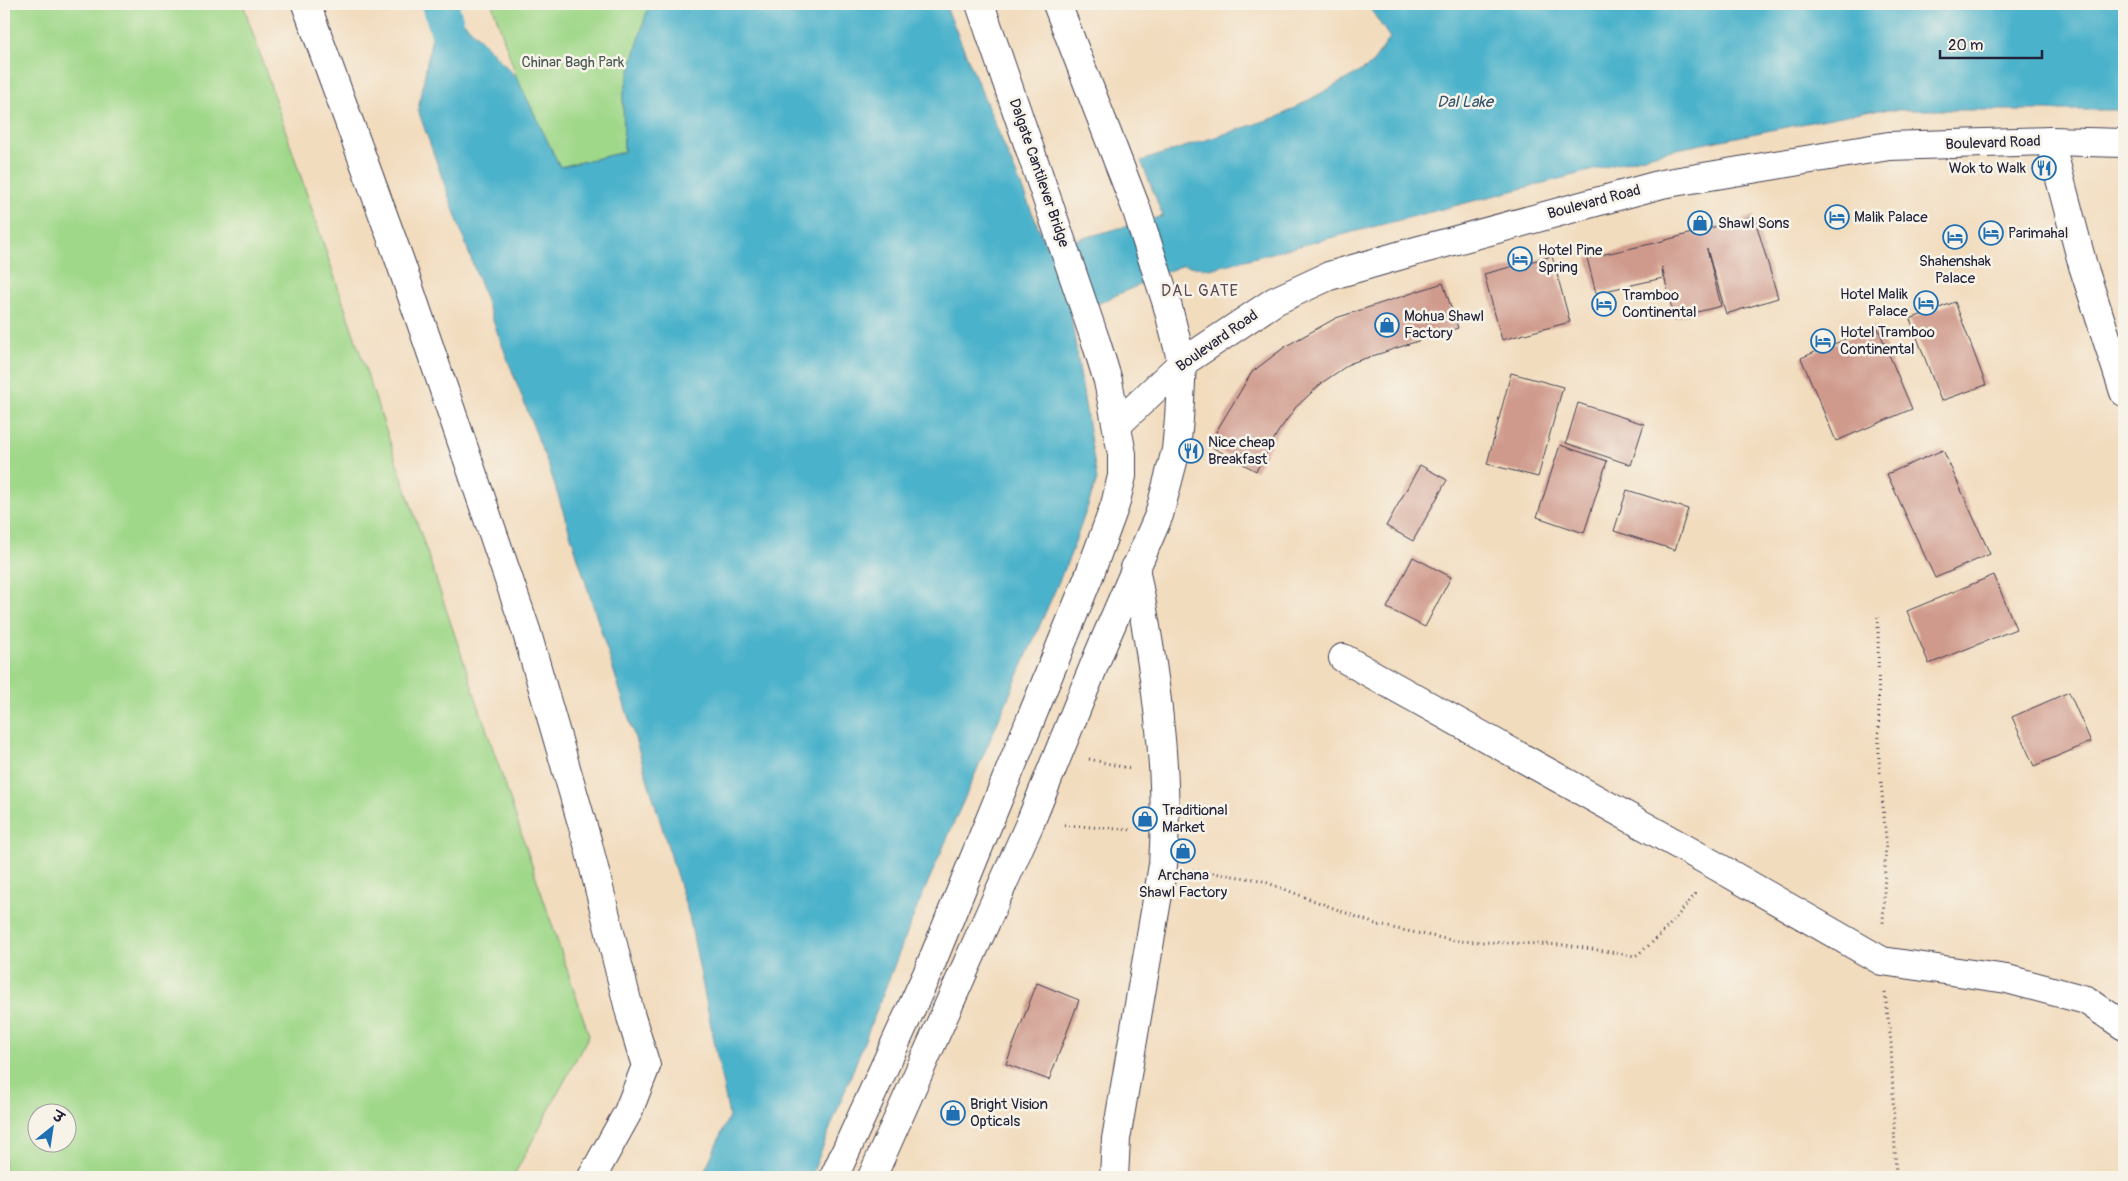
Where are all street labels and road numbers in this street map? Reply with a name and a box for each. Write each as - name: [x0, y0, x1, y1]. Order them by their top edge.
- street label: Dalgate Cantilever Bridge: [1005, 96, 1074, 250]
- street label: Boulevard Road: [1945, 132, 2041, 154]
- street label: Boulevard Road: [1545, 180, 1643, 224]
- street label: Boulevard Road: [1172, 306, 1262, 376]

